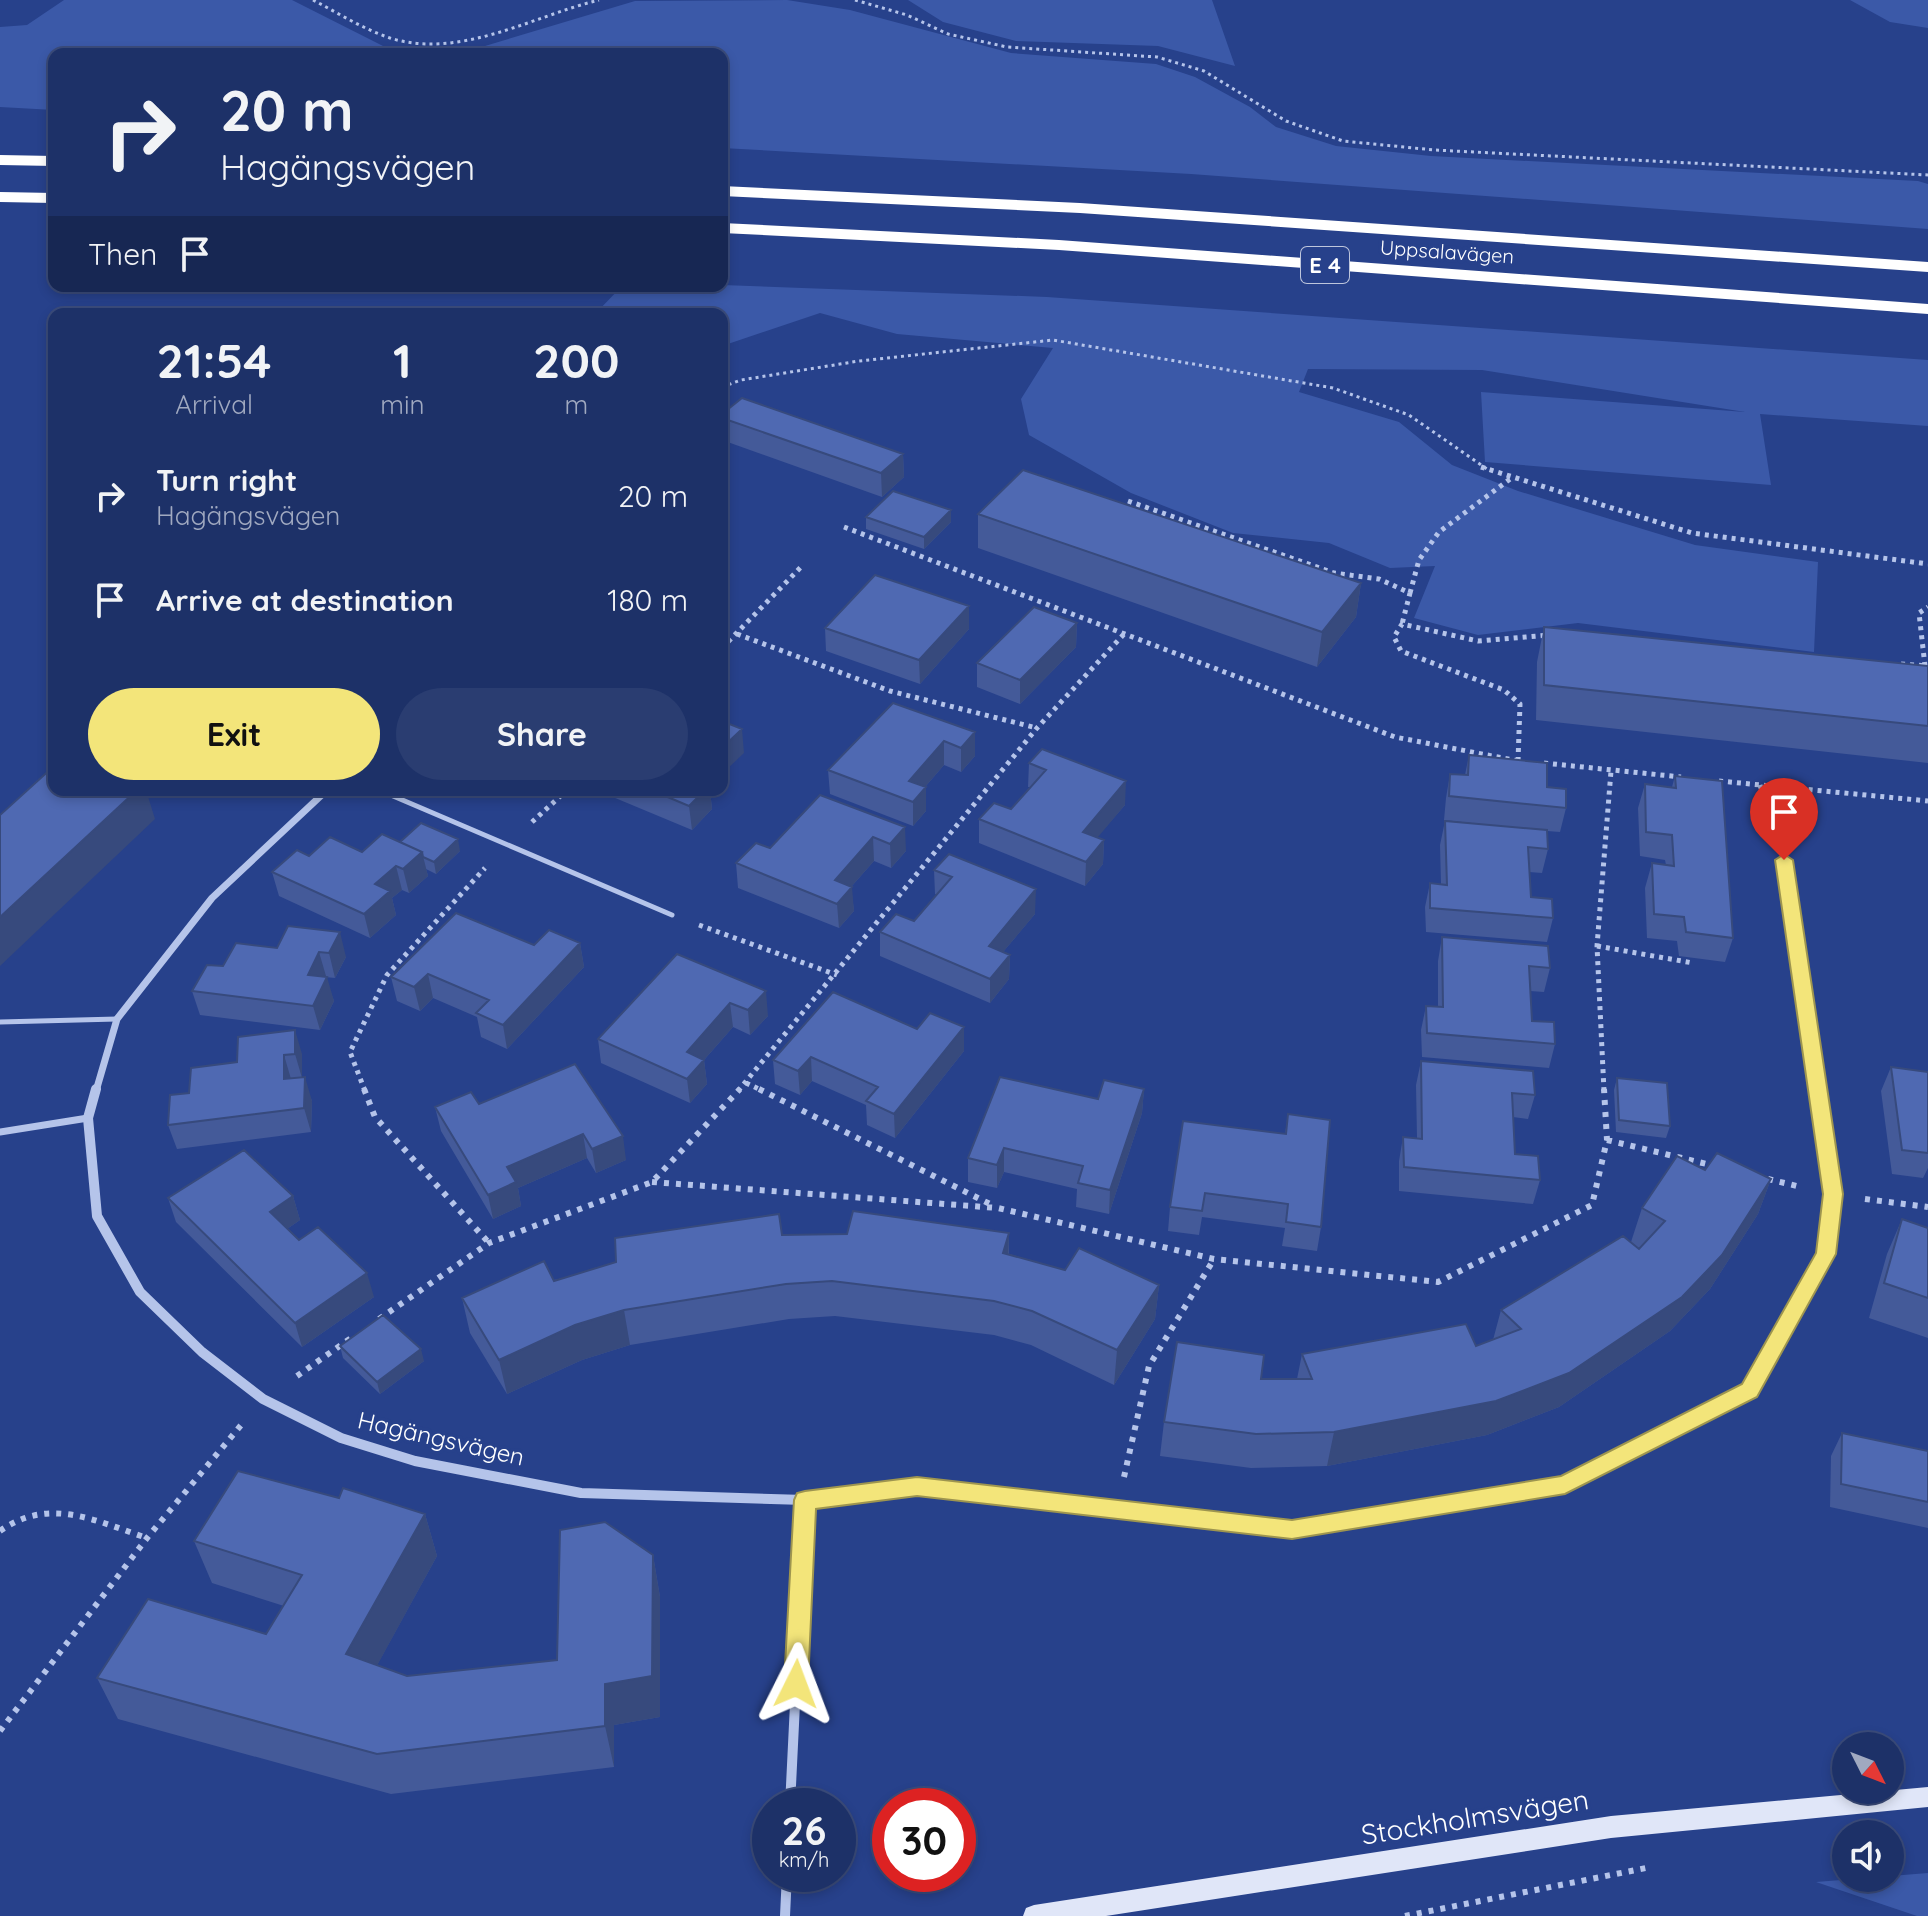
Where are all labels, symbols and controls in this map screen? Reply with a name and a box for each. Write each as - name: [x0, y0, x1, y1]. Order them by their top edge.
- text: 20 m: [220, 75, 354, 145]
- icon: right: [88, 80, 192, 184]
- text: Hagängsvägen: [220, 144, 475, 189]
- icon: arrive: [173, 232, 217, 276]
- street label: Uppsalavägen: [1379, 234, 1515, 269]
- text: Then: [88, 235, 157, 273]
- road number: E 4: [1301, 247, 1349, 283]
- text: 21:54: [157, 330, 272, 390]
- text: 1: [393, 330, 412, 390]
- text: 200: [533, 330, 619, 390]
- text: Arrival: [175, 388, 253, 421]
- text: min: [380, 388, 425, 421]
- text: m: [564, 388, 588, 421]
- text: Turn right: [156, 461, 297, 499]
- icon: right: [88, 474, 132, 518]
- text: 20 m: [618, 477, 688, 515]
- text: Hagängsvägen: [156, 499, 340, 532]
- icon: arrive: [88, 578, 132, 622]
- text: Arrive at destination: [156, 581, 454, 619]
- text: 180 m: [607, 581, 688, 619]
- button: Exit: [88, 688, 380, 780]
- button: Share: [396, 688, 688, 780]
- pin: [1750, 778, 1818, 860]
- icon: arrive: [1762, 790, 1806, 834]
- street label: Hagängsvägen: [355, 1404, 528, 1472]
- position arrow: [754, 1642, 838, 1726]
- north arrow: [1832, 1732, 1904, 1804]
- map controls: [1832, 1732, 1904, 1892]
- street label: Stockholmsvägen: [1359, 1781, 1591, 1852]
- speed limit sign: 30: [872, 1788, 976, 1892]
- text: 26: [782, 1805, 826, 1855]
- button: sound: [1832, 1820, 1904, 1892]
- text: km/h: [779, 1847, 829, 1872]

